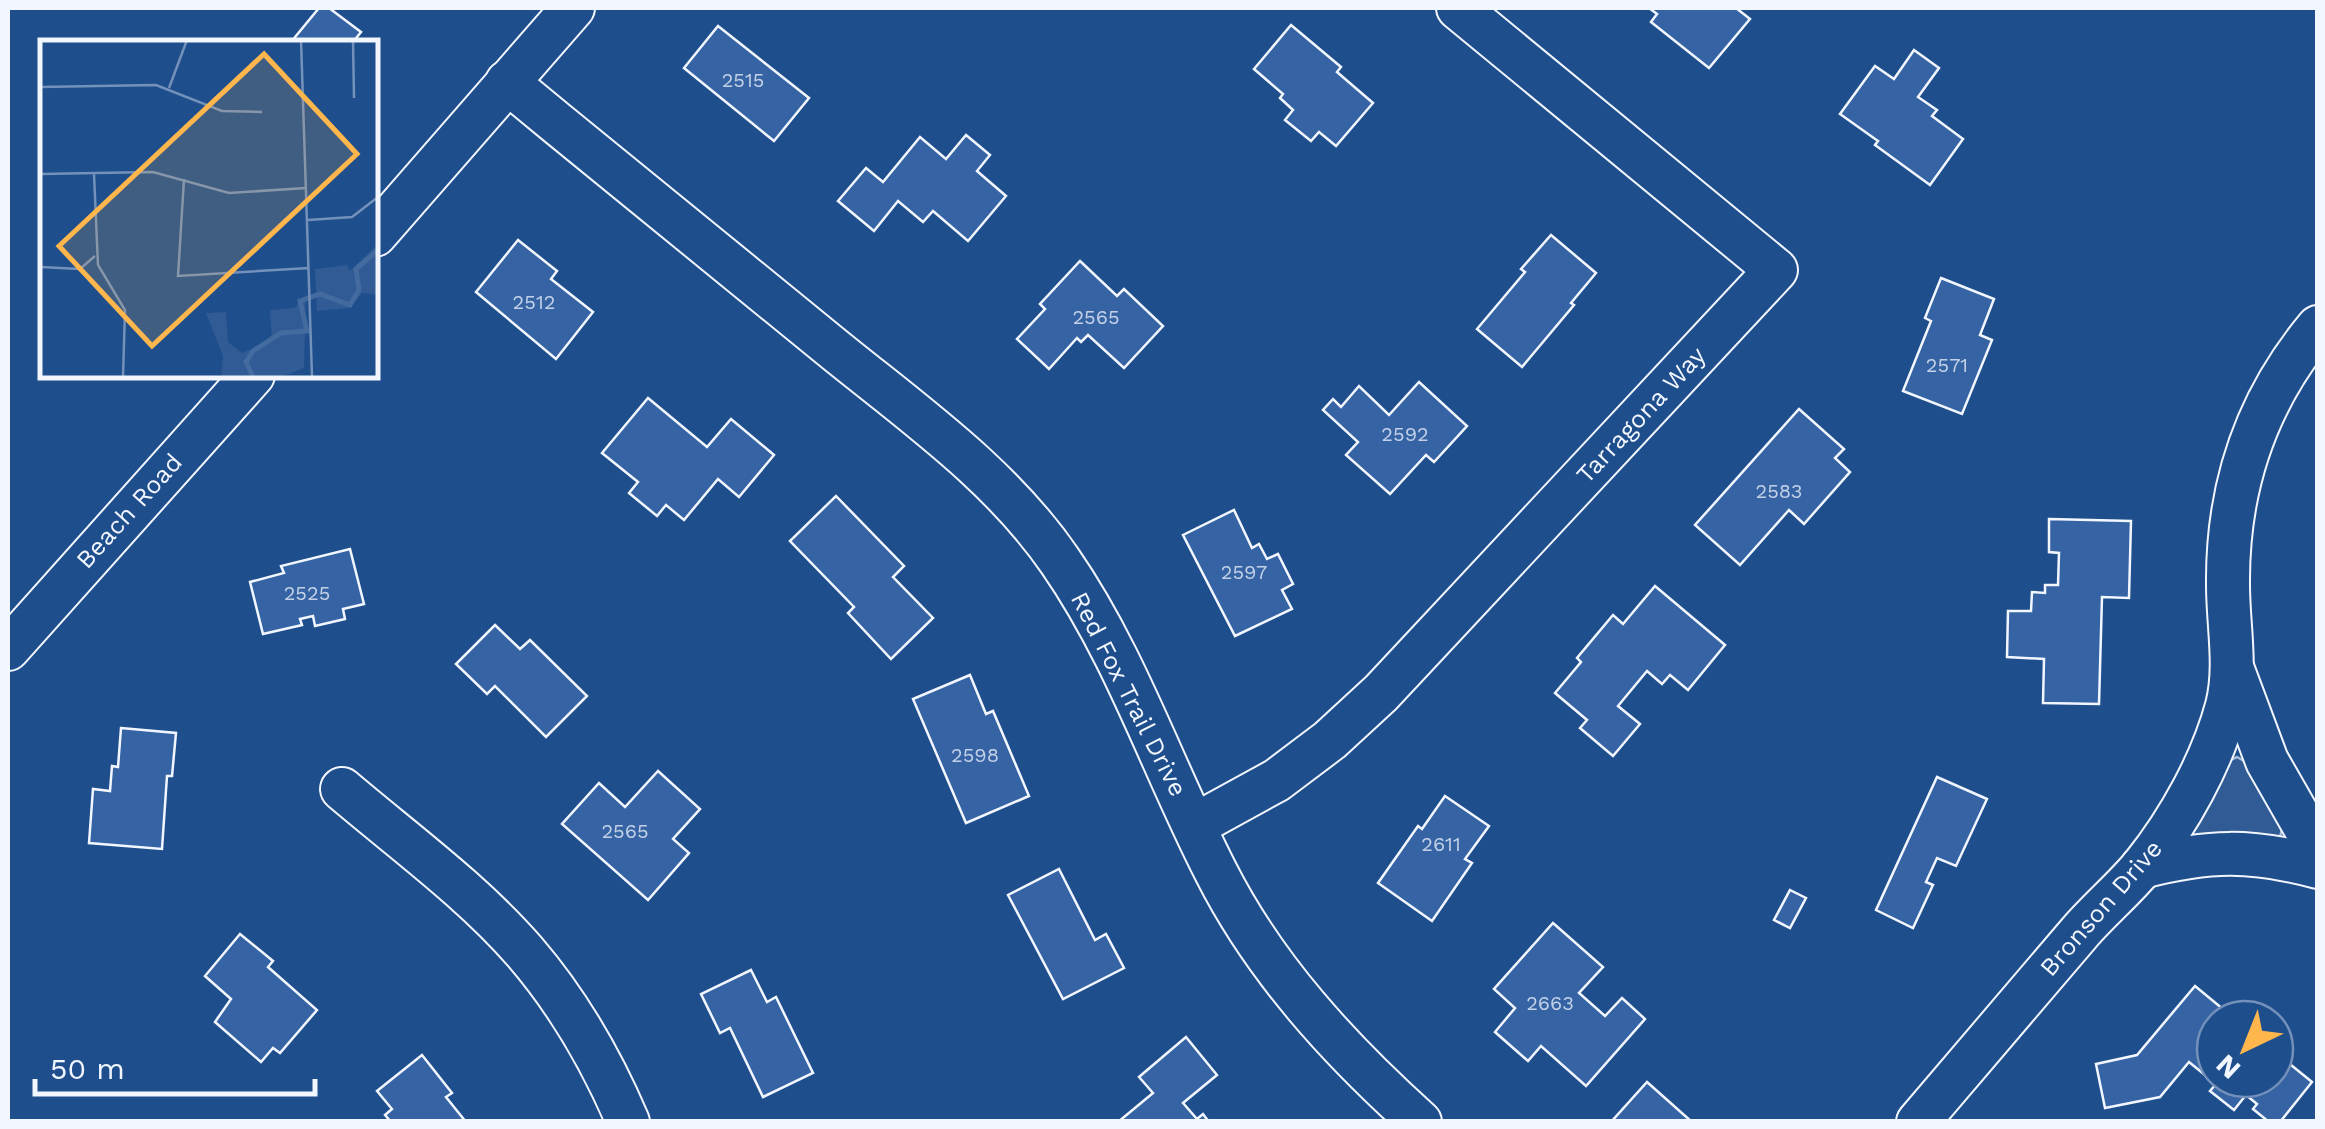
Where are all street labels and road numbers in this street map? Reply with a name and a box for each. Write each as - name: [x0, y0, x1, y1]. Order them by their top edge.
- street label: Tarragona Way: [1571, 341, 1712, 489]
- street label: Beach Road: [70, 448, 188, 574]
- street label: Red Fox Trail Drive: [1065, 587, 1193, 801]
- street label: Bronson Drive: [2034, 834, 2168, 982]

